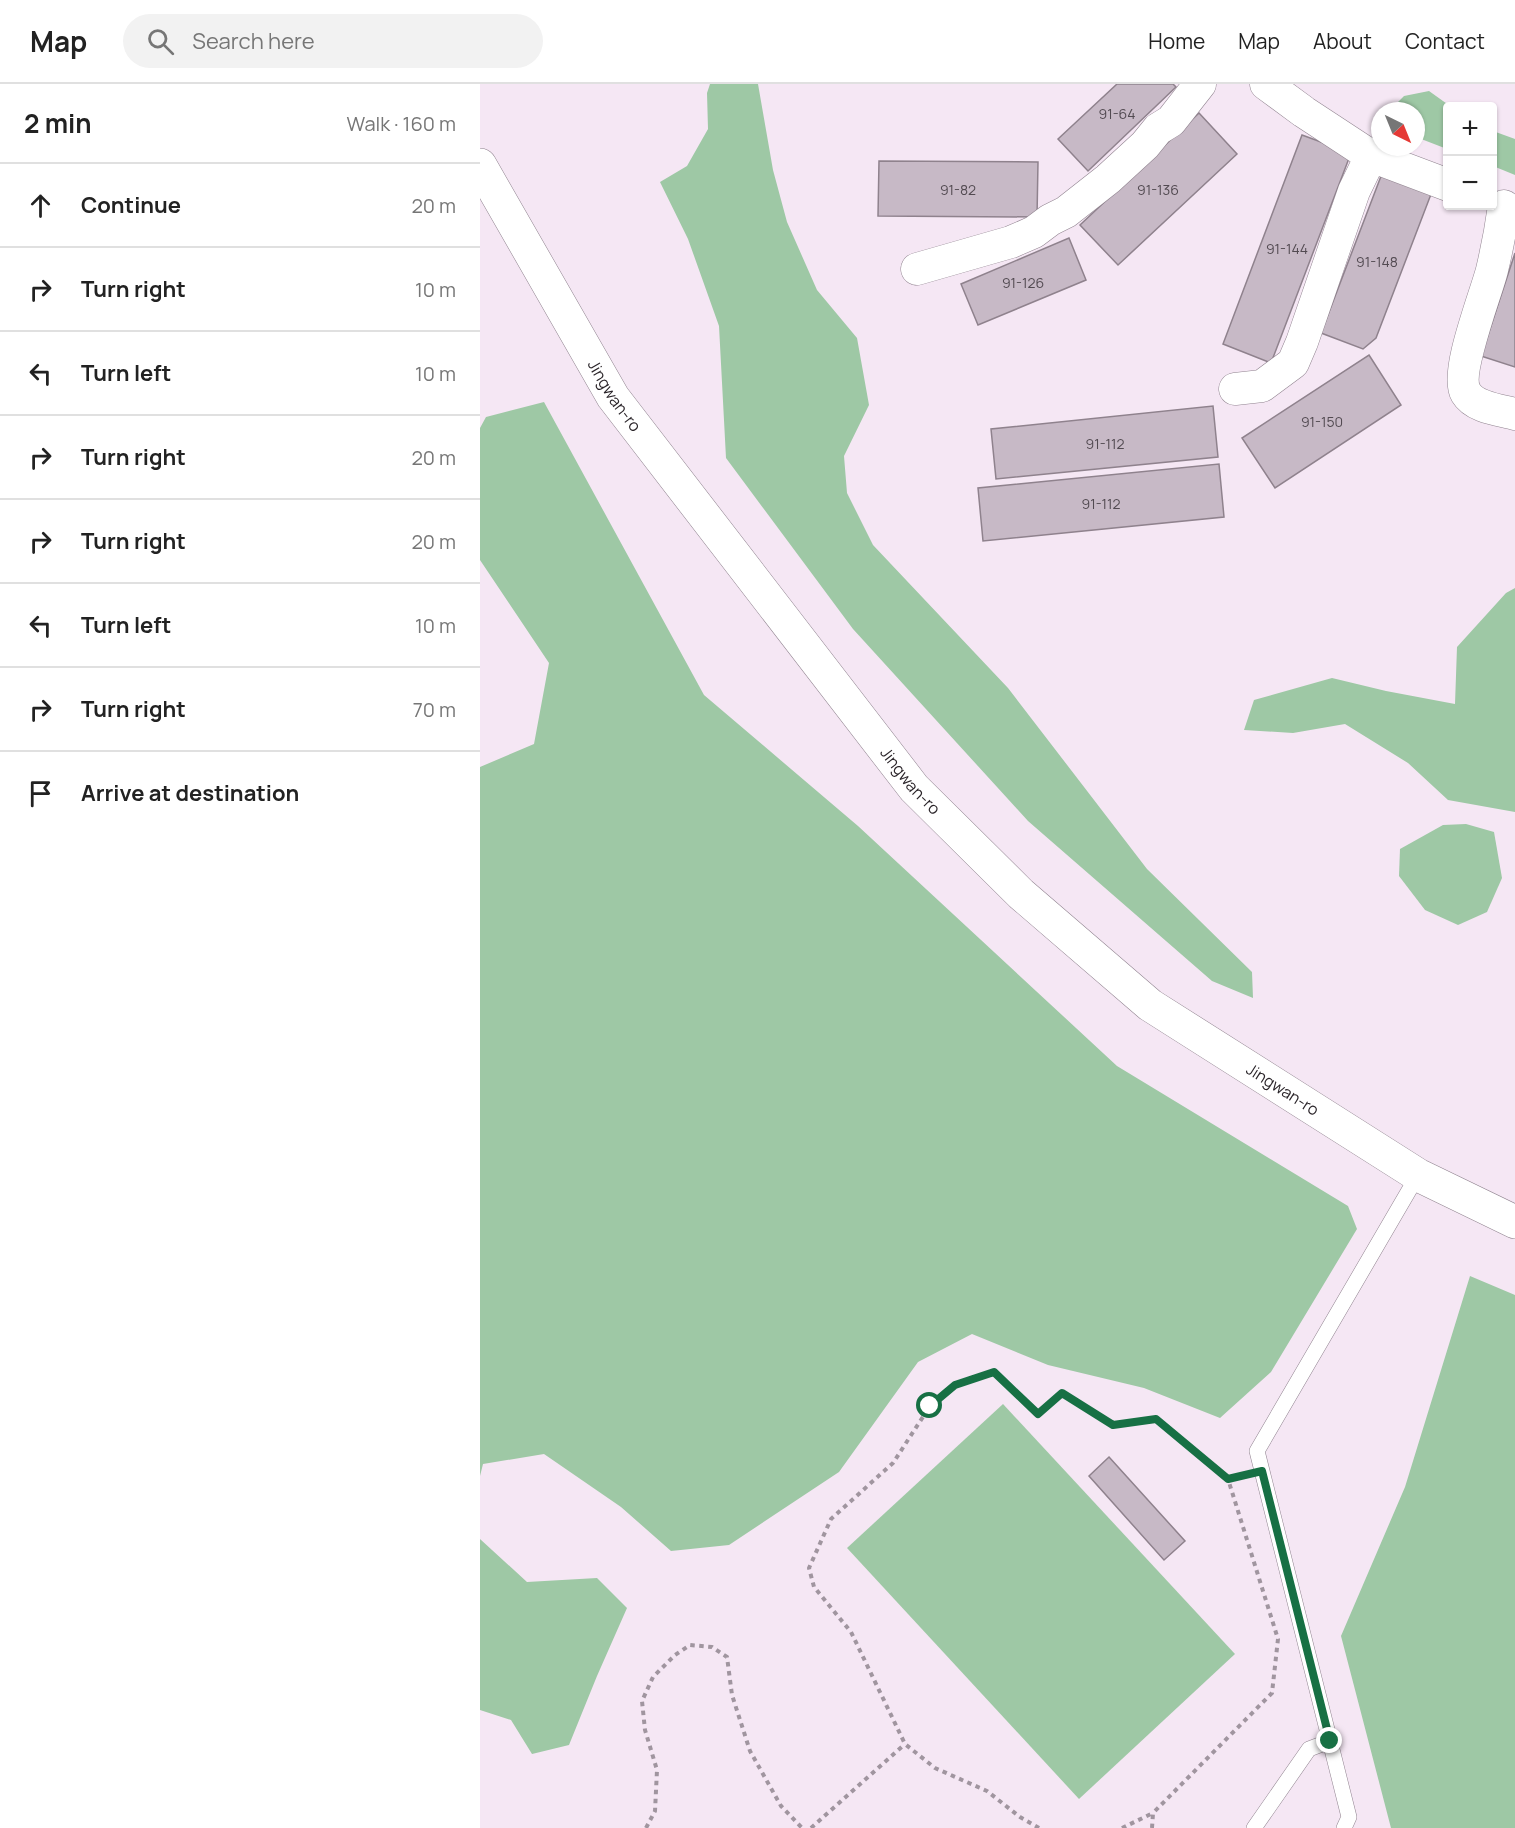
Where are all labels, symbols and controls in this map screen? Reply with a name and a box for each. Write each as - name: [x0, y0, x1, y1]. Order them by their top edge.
- search box: [123, 14, 543, 68]
- text: Map: [30, 22, 87, 60]
- icon: search: [144, 25, 177, 58]
- text: Search here: [192, 26, 315, 56]
- text: Home: [1148, 27, 1205, 55]
- text: Map: [1238, 27, 1280, 55]
- text: About: [1313, 27, 1372, 55]
- text: Contact: [1405, 27, 1485, 55]
- north arrow: [1371, 102, 1425, 156]
- map controls: [1443, 102, 1497, 210]
- button: +: [1443, 102, 1497, 156]
- house number: 91-64: [1099, 104, 1135, 123]
- text: 2 min: [24, 105, 92, 141]
- text: Walk · 160 m: [347, 110, 456, 137]
- button: −: [1443, 156, 1497, 210]
- house number: 91-82: [940, 180, 976, 199]
- house number: 91-136: [1137, 180, 1179, 199]
- icon: ahead: [24, 189, 57, 222]
- text: Continue: [81, 190, 181, 220]
- text: 20 m: [411, 192, 456, 219]
- house number: 91-144: [1266, 239, 1308, 258]
- house number: 91-148: [1356, 252, 1398, 271]
- icon: right: [24, 273, 57, 306]
- house number: 91-126: [1002, 273, 1044, 292]
- text: Turn right: [81, 274, 186, 304]
- text: 10 m: [415, 276, 456, 303]
- street label: Jingwan-ro: [583, 356, 647, 436]
- icon: left: [24, 357, 57, 390]
- text: Turn left: [81, 358, 171, 388]
- text: 10 m: [415, 360, 456, 387]
- house number: 91-150: [1301, 412, 1343, 431]
- house number: 91-112: [1086, 434, 1124, 453]
- icon: right: [24, 441, 57, 474]
- text: Turn right: [81, 442, 186, 472]
- text: 20 m: [411, 444, 456, 471]
- house number: 91-112: [1082, 494, 1120, 513]
- icon: right: [24, 525, 57, 558]
- text: Turn right: [81, 526, 186, 556]
- text: 20 m: [411, 528, 456, 555]
- icon: left: [24, 609, 57, 642]
- text: Turn left: [81, 610, 171, 640]
- text: 10 m: [415, 612, 456, 639]
- icon: right: [24, 693, 57, 726]
- text: Turn right: [81, 694, 186, 724]
- text: 70 m: [413, 696, 456, 723]
- street label: Jingwan-ro: [875, 742, 945, 819]
- icon: arrive: [24, 777, 57, 810]
- text: Arrive at destination: [81, 778, 299, 808]
- street label: Jingwan-ro: [1242, 1058, 1323, 1121]
- route start: [916, 1392, 942, 1418]
- route end: [1316, 1727, 1342, 1753]

